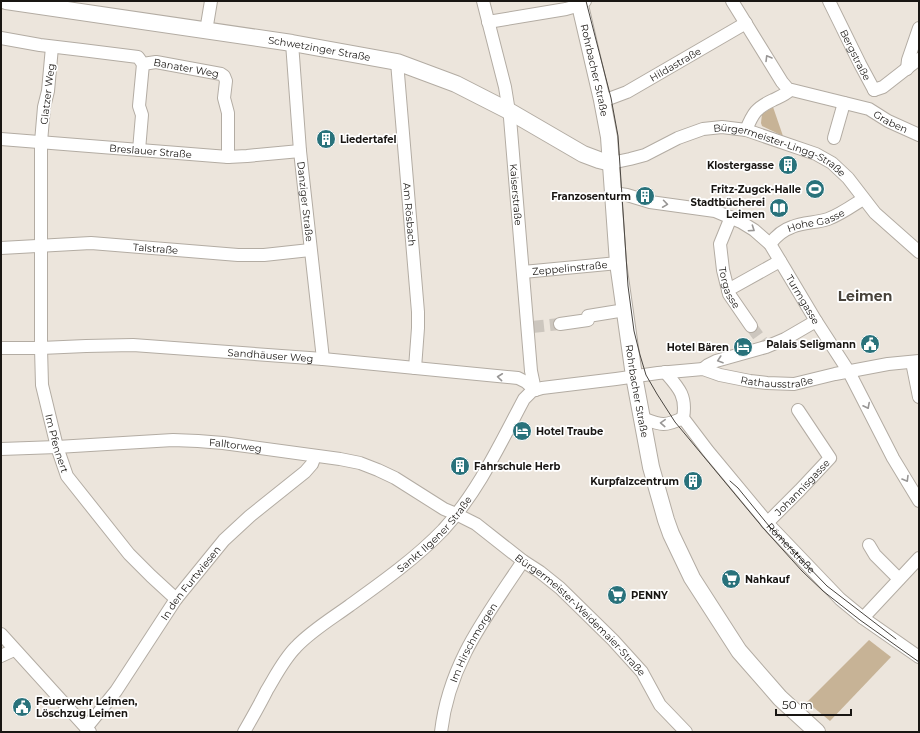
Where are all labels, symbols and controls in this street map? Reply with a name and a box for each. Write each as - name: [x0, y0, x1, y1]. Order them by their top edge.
- street label: Rohrbacher Straße: [578, 23, 611, 118]
- street label: Bergstraße: [837, 27, 874, 83]
- street label: Schwetzinger Straße: [267, 34, 372, 64]
- street label: Hildastraße: [647, 44, 704, 85]
- one-way arrow: [765, 55, 772, 62]
- street label: Banater Weg: [153, 56, 220, 80]
- street label: Glatzer Weg: [37, 63, 58, 125]
- street label: Graben: [871, 108, 910, 136]
- street label: Bürgermeister-Lingg-Straße: [713, 121, 848, 180]
- building icon: Liedertafel: [315, 128, 337, 150]
- place label: Liedertafel: [340, 133, 397, 146]
- street label: Breslauer Straße: [109, 142, 192, 161]
- building icon: Klostergasse: [777, 154, 799, 176]
- place label: Klostergasse: [707, 159, 774, 172]
- street label: Danziger Straße: [294, 161, 316, 242]
- street label: Kaiserstraße: [507, 163, 525, 226]
- sports icon: Fritz-Zugck-Halle: [804, 178, 826, 200]
- street label: Am Rösbach: [400, 182, 418, 247]
- place label: Fritz-Zugck-Halle: [711, 183, 801, 196]
- building icon: Franzosenturm: [634, 185, 656, 207]
- place label: Franzosenturm: [551, 190, 631, 203]
- place label: Stadtbücherei Leimen: [691, 196, 765, 221]
- library icon: Stadtbücherei Leimen: [768, 197, 790, 219]
- one-way arrow: [662, 199, 668, 208]
- street label: Hohe Gasse: [785, 206, 847, 235]
- one-way arrow: [748, 224, 755, 232]
- street label: Talstraße: [133, 240, 179, 257]
- street label: Zeppelinstraße: [532, 258, 608, 278]
- street label: Torgasse: [716, 266, 743, 311]
- street label: Turmgasse: [783, 272, 822, 327]
- district label: Leimen: [838, 287, 892, 305]
- public building icon: Palais Seligmann: [859, 333, 881, 355]
- hotel icon: Hotel Bären: [732, 336, 754, 358]
- place label: Palais Seligmann: [766, 338, 856, 351]
- place label: Hotel Bären: [667, 341, 729, 354]
- street label: Rohrbacher Straße: [623, 344, 651, 439]
- street label: Sandhäuser Weg: [227, 346, 314, 365]
- one-way arrow: [717, 355, 724, 364]
- one-way arrow: [497, 372, 503, 381]
- street label: Rathausstraße: [739, 373, 814, 391]
- one-way arrow: [862, 402, 869, 409]
- street label: Im Pfennert: [42, 413, 71, 475]
- one-way arrow: [660, 419, 666, 428]
- hotel icon: Hotel Traube: [511, 420, 533, 442]
- place label: Hotel Traube: [536, 425, 603, 438]
- street label: Falltorweg: [209, 436, 263, 455]
- building icon: Fahrschule Herb: [449, 455, 471, 477]
- street label: Johannisgasse: [771, 457, 833, 519]
- place label: Fahrschule Herb: [474, 460, 560, 473]
- building icon: Kurpfalzcentrum: [682, 470, 704, 492]
- place label: Kurpfalzcentrum: [590, 475, 679, 488]
- one-way arrow: [902, 475, 909, 482]
- street label: Sankt Ilgener Straße: [394, 494, 475, 575]
- street label: Römerstraße: [763, 520, 818, 576]
- street label: In den Furtwiesen: [158, 543, 224, 623]
- street label: Bürgermeister-Weidemaier-Straße: [512, 551, 648, 679]
- supermarket icon: Nahkauf: [720, 568, 742, 590]
- place label: Nahkauf: [745, 573, 791, 586]
- supermarket icon: PENNY: [606, 584, 628, 606]
- place label: PENNY: [631, 589, 668, 602]
- street label: Im Hirschmorgen: [447, 600, 500, 684]
- scale bar: [776, 691, 851, 717]
- place label: Feuerwehr Leimen, Löschzug Leimen: [36, 695, 138, 720]
- public building icon: Feuerwehr Leimen, Löschzug Leimen: [11, 696, 33, 718]
- text: 50 m: [782, 697, 813, 712]

